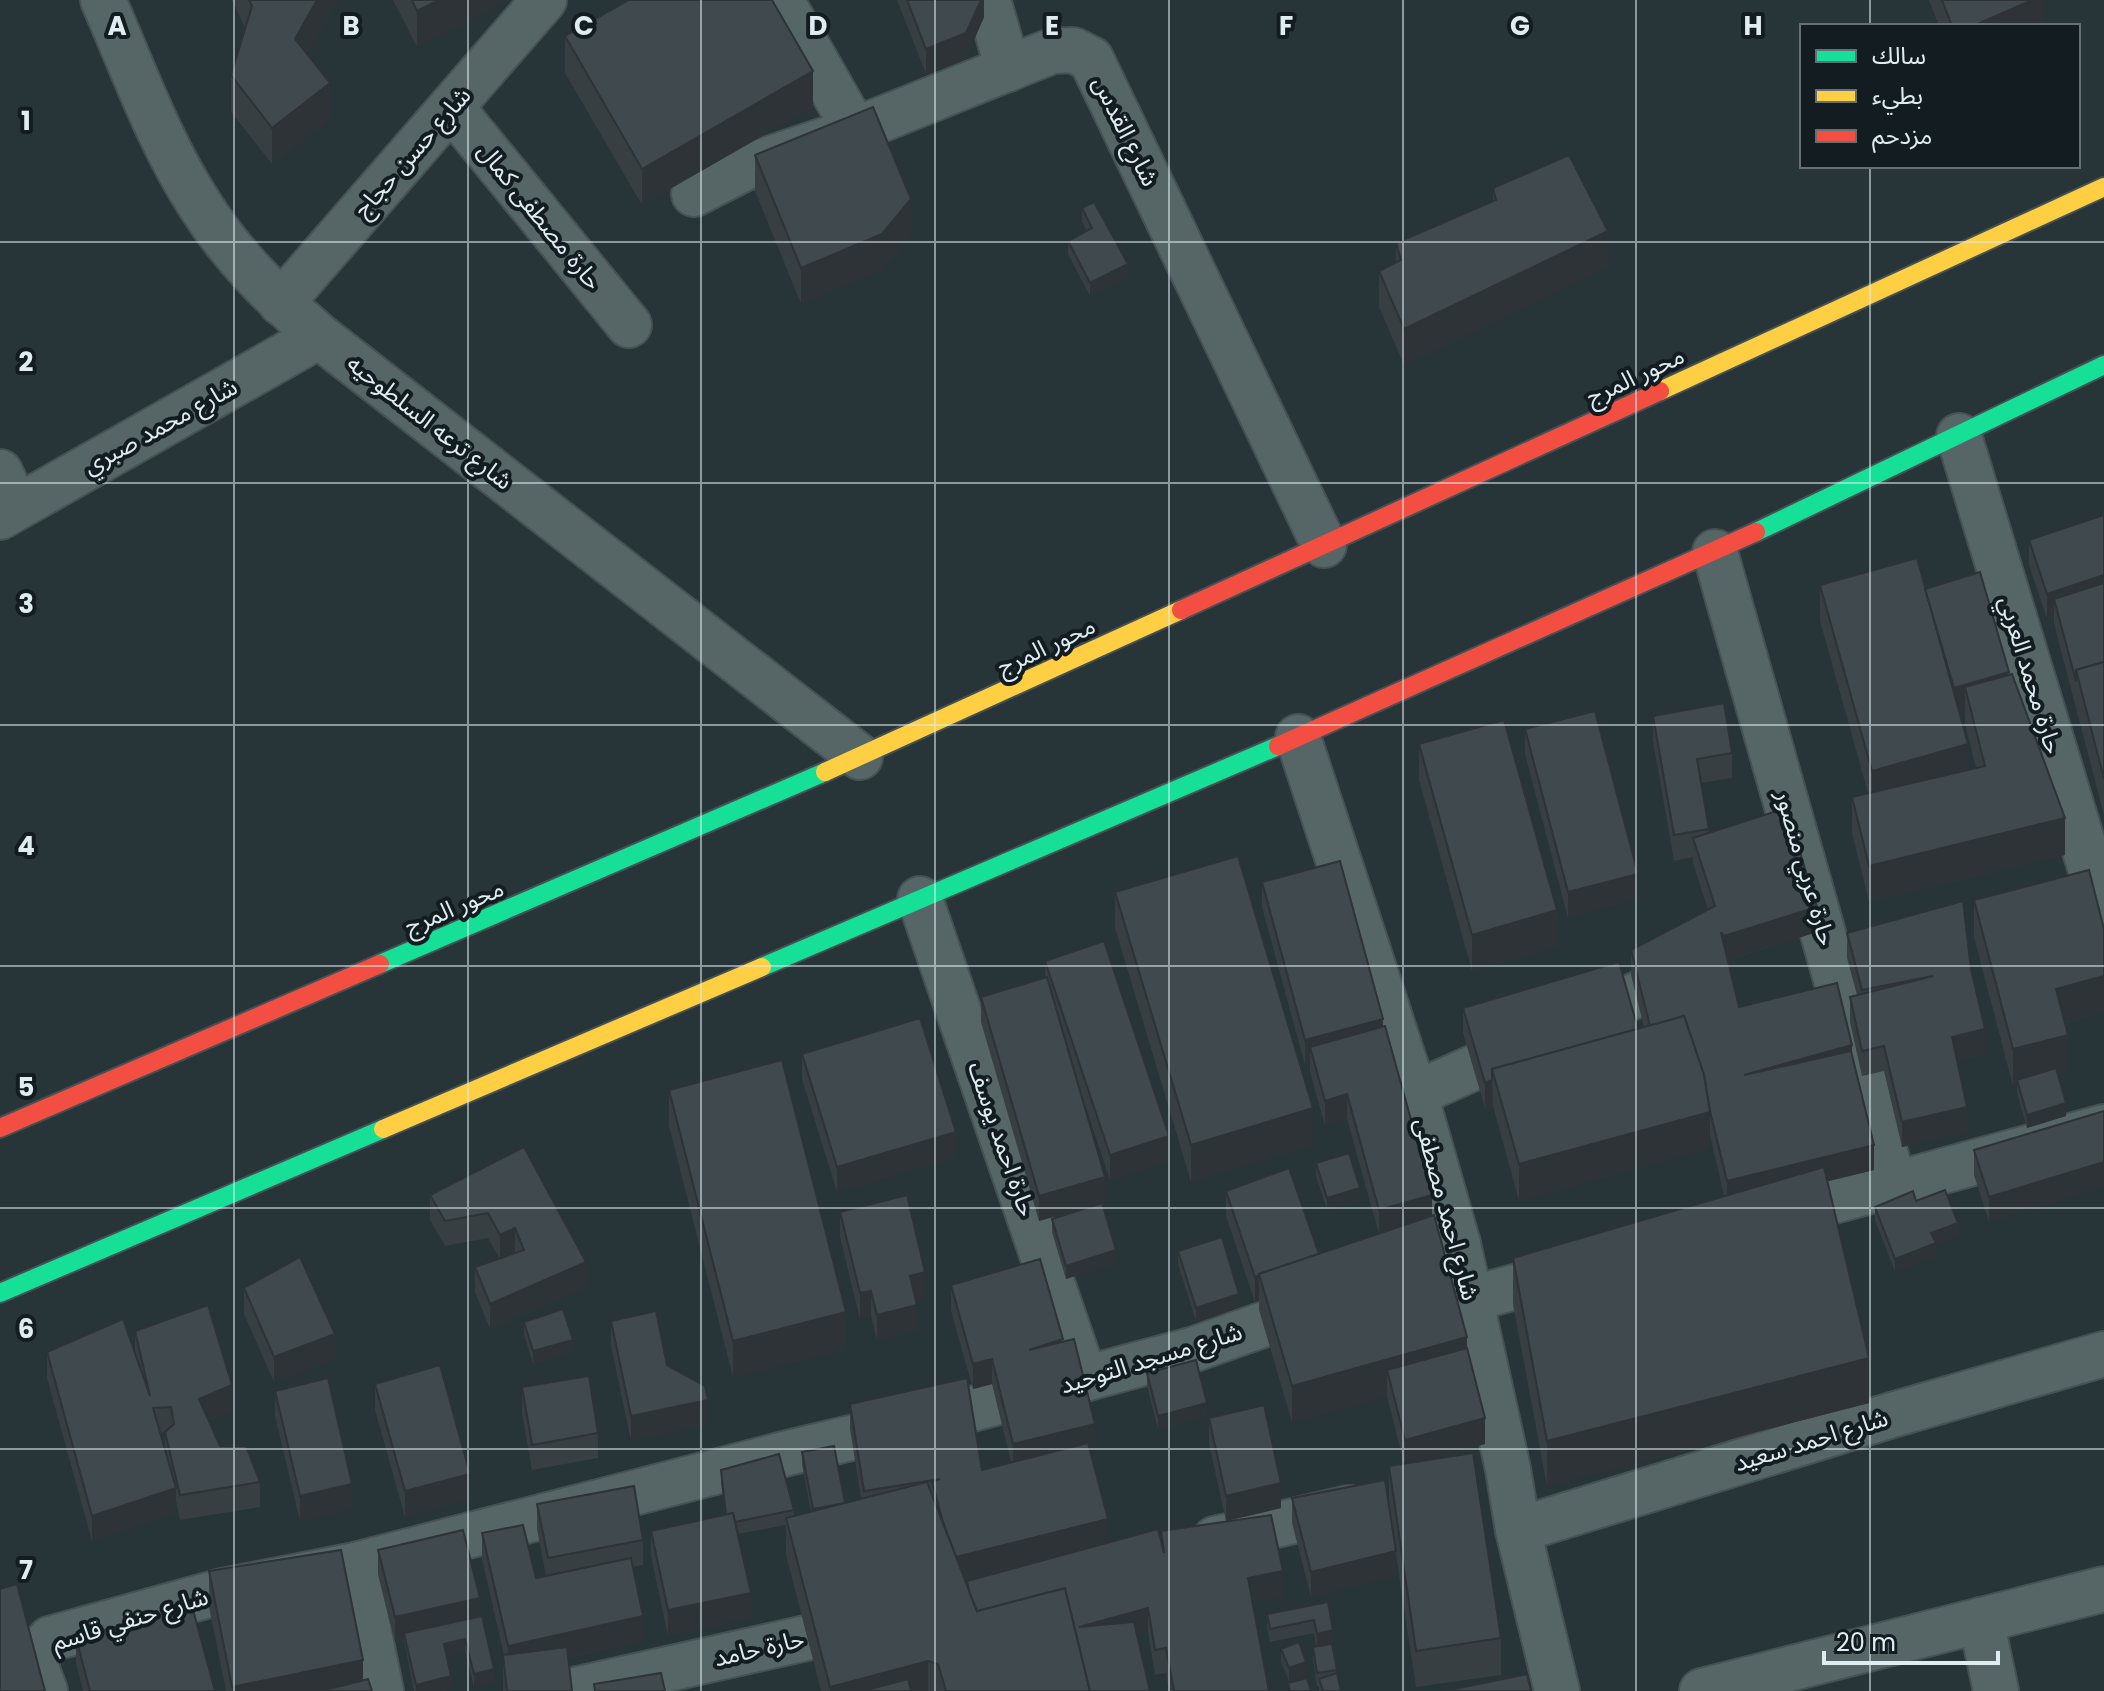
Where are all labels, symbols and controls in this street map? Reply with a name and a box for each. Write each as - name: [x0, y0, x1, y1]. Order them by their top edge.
- text: A: [107, 8, 127, 44]
- text: B: [342, 8, 360, 44]
- text: C: [574, 8, 594, 44]
- text: D: [809, 8, 828, 44]
- text: E: [1045, 8, 1059, 44]
- text: F: [1279, 8, 1293, 44]
- text: G: [1510, 8, 1530, 44]
- text: H: [1743, 8, 1763, 44]
- legend: [1800, 24, 2080, 168]
- text: سالك: [1872, 39, 1926, 72]
- street label: شارع القدس: [1084, 70, 1167, 192]
- text: بطيء: [1872, 79, 1923, 115]
- street label: شارع حسن حجاج: [346, 80, 479, 225]
- text: 1: [21, 103, 31, 139]
- text: مزدحم: [1872, 119, 1932, 153]
- street label: حارة مصطفى كمال: [470, 135, 610, 297]
- street label: محور المرج: [1580, 339, 1690, 414]
- text: 2: [19, 344, 34, 380]
- street label: شارع ترعه السلطوحيه: [340, 347, 520, 498]
- street label: شارع محمد صبري: [77, 370, 244, 484]
- text: 3: [18, 586, 34, 622]
- street label: حارة محمد العربي: [1989, 592, 2071, 759]
- street label: محور المرج: [991, 609, 1101, 684]
- street label: حارة عربي منصور: [1765, 785, 1844, 950]
- text: 4: [17, 828, 35, 864]
- street label: محور المرج: [399, 871, 509, 944]
- street label: حارة احمد يوسف: [960, 1057, 1044, 1221]
- text: 5: [18, 1069, 34, 1105]
- street label: شارع احمد مصطفى: [1406, 1114, 1487, 1304]
- text: 6: [18, 1311, 34, 1347]
- street label: شارع مسجد التوحيد: [1056, 1315, 1246, 1402]
- street label: شارع احمد سعيد: [1730, 1401, 1892, 1480]
- text: 7: [19, 1552, 33, 1588]
- street label: شارع حنفي قاسم: [48, 1580, 213, 1661]
- scale bar: [1824, 1615, 1998, 1665]
- street label: حارة حامد: [711, 1622, 807, 1674]
- text: 20 m: [1836, 1626, 1896, 1659]

